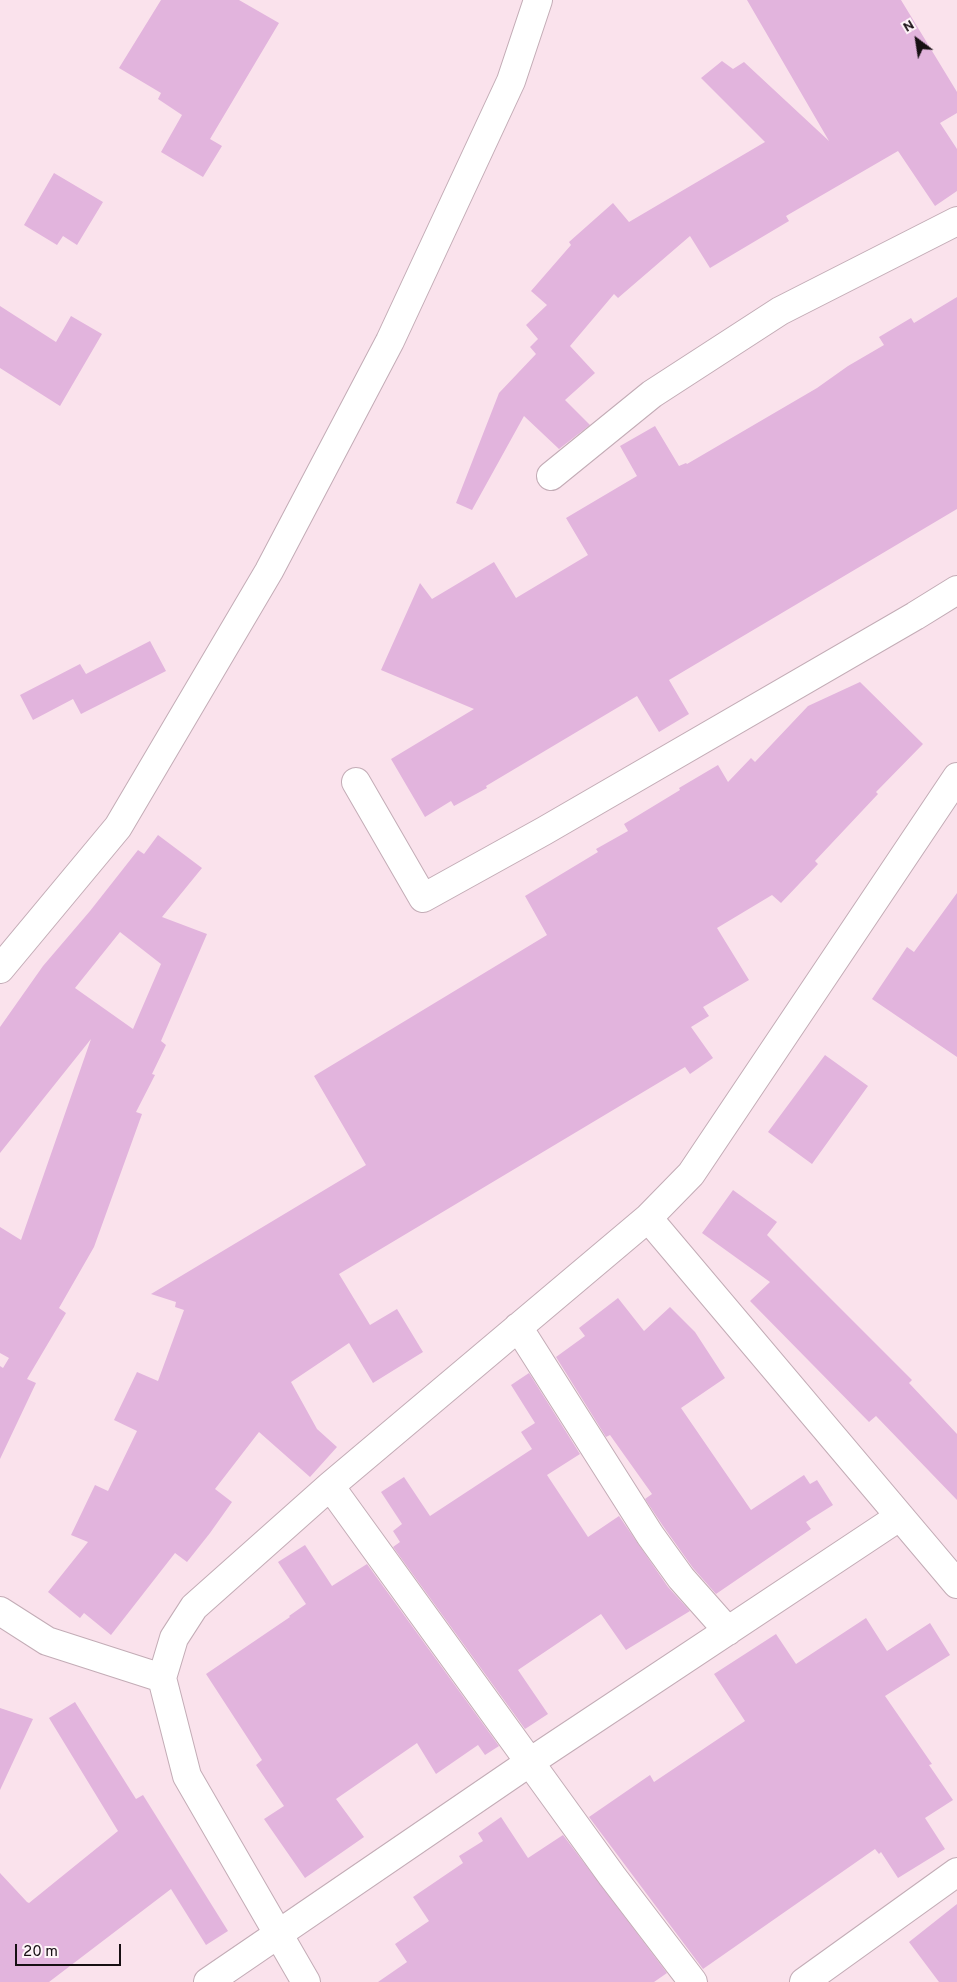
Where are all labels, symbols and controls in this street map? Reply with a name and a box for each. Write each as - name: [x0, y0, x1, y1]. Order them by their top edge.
- north arrow: [892, 15, 942, 65]
- text: N: [900, 17, 918, 37]
- scale bar: [18, 1934, 124, 1966]
- text: 20 m: [23, 1943, 58, 1962]

